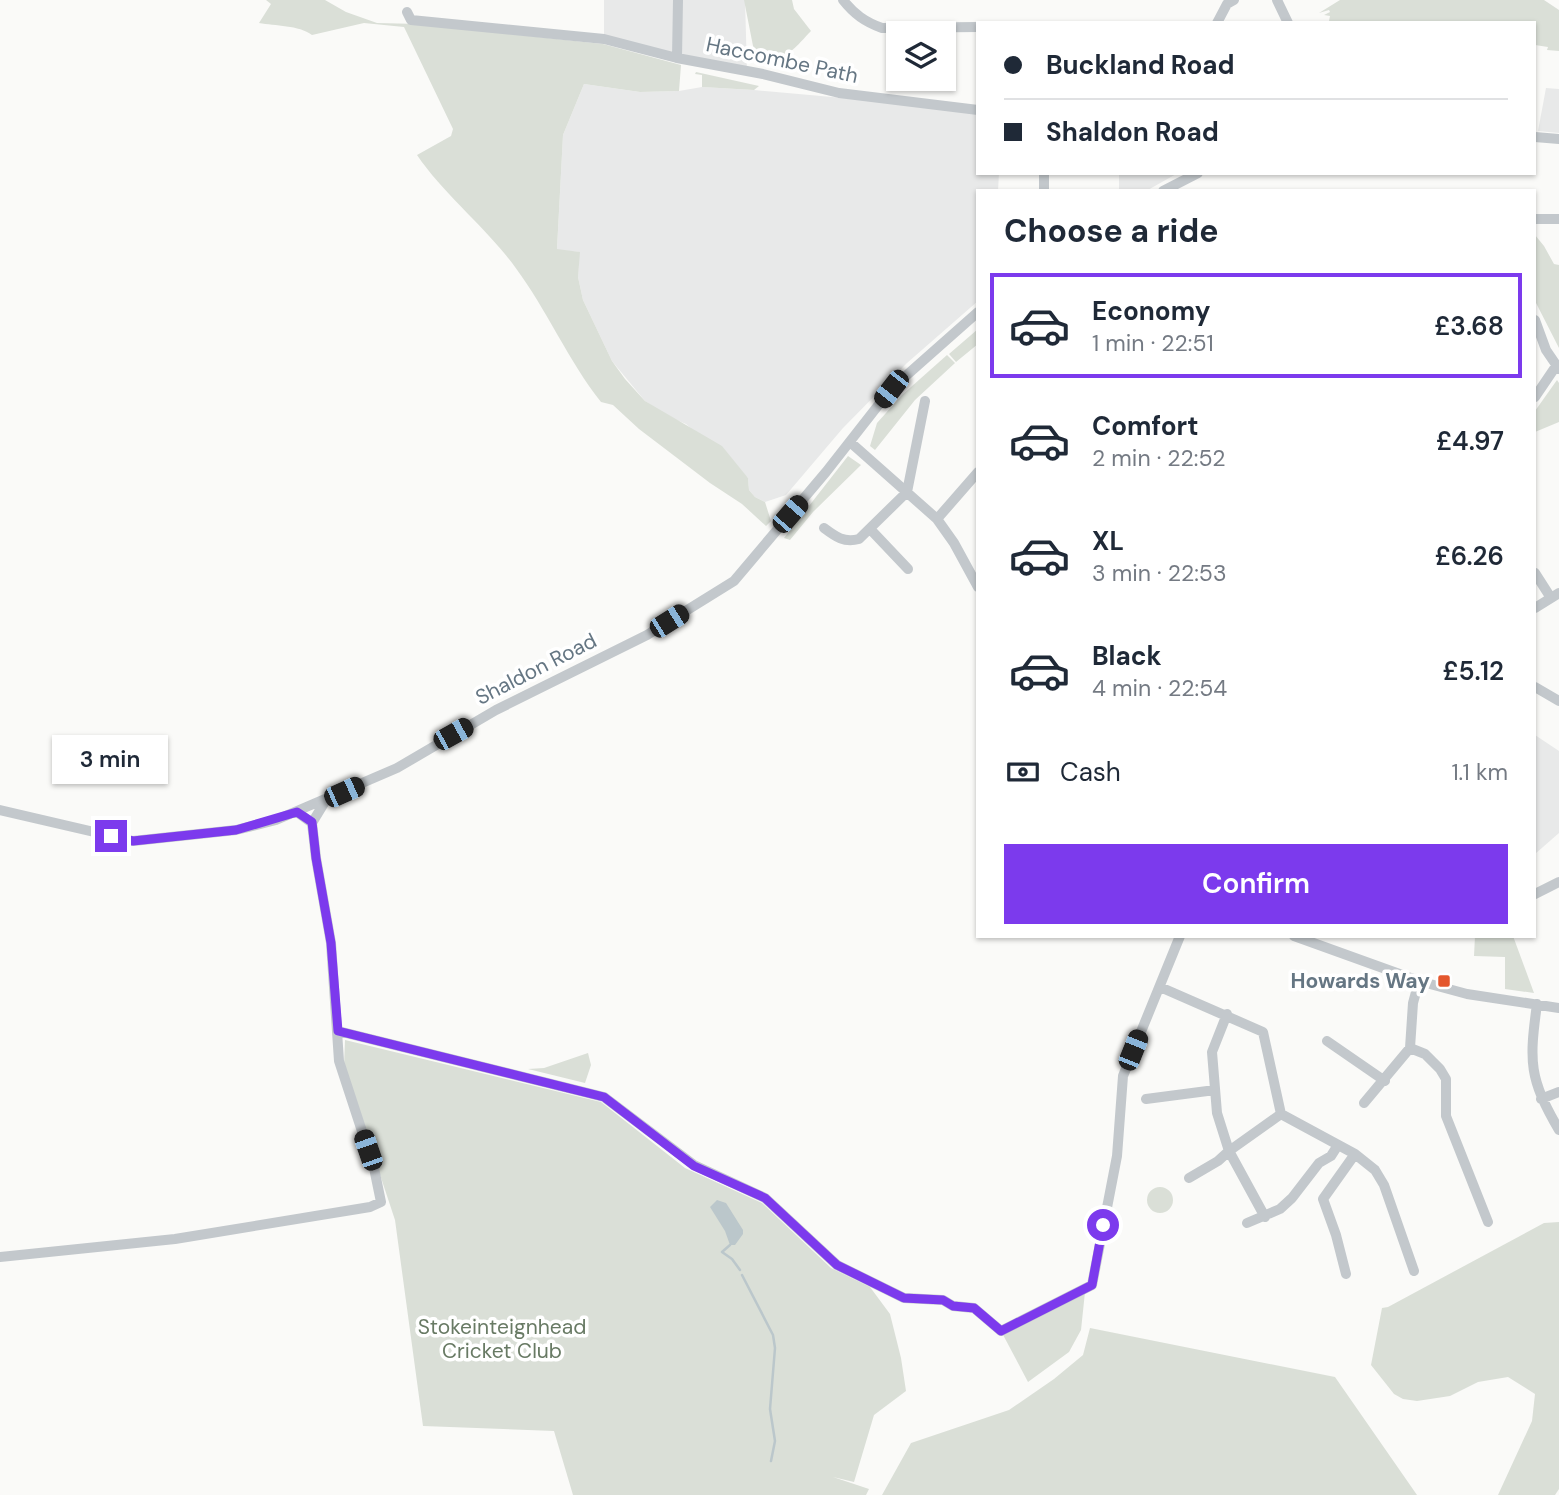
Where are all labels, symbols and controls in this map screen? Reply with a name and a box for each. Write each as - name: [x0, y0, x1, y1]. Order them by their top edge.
- map controls: [886, 21, 956, 91]
- button: layers: [886, 21, 956, 91]
- street label: Haccombe Path: [703, 30, 861, 90]
- text: Buckland Road: [1046, 48, 1235, 82]
- text: Shaldon Road: [1046, 115, 1219, 149]
- text: Choose a ride: [1004, 210, 1219, 252]
- icon: car: [1008, 294, 1071, 357]
- text: Economy: [1092, 294, 1210, 328]
- text: £3.68: [1434, 309, 1504, 343]
- text: 1 min · 22:51: [1092, 328, 1214, 358]
- car: [870, 366, 913, 412]
- icon: car: [1008, 409, 1071, 472]
- text: Comfort: [1092, 409, 1198, 443]
- text: £4.97: [1436, 424, 1504, 458]
- text: 2 min · 22:52: [1092, 443, 1225, 473]
- car: [769, 491, 812, 537]
- icon: car: [1008, 524, 1071, 587]
- text: XL: [1092, 524, 1124, 558]
- text: £6.26: [1435, 539, 1504, 573]
- text: 3 min · 22:53: [1092, 558, 1226, 588]
- car: [646, 601, 693, 641]
- street label: Shaldon Road: [471, 626, 601, 712]
- icon: car: [1008, 639, 1071, 702]
- text: Black: [1092, 639, 1162, 673]
- text: £5.12: [1442, 654, 1504, 688]
- text: 4 min · 22:54: [1092, 673, 1227, 703]
- car: [430, 715, 477, 753]
- callout: 3 min: [53, 734, 169, 784]
- text: 3 min: [80, 744, 140, 774]
- icon: cash: [1004, 753, 1042, 791]
- text: Cash: [1060, 755, 1121, 789]
- text: 1.1 km: [1451, 757, 1508, 787]
- car: [321, 774, 368, 810]
- route end: [95, 820, 127, 852]
- button: Confirm: [1004, 844, 1508, 924]
- place label: Howards Way: [1291, 967, 1430, 995]
- marker: Howards Way: [1436, 973, 1452, 989]
- car: [1116, 1027, 1151, 1073]
- car: [352, 1127, 385, 1173]
- route start: [1087, 1209, 1119, 1241]
- park label: Stokeinteignhead Cricket Club: [418, 1313, 586, 1365]

